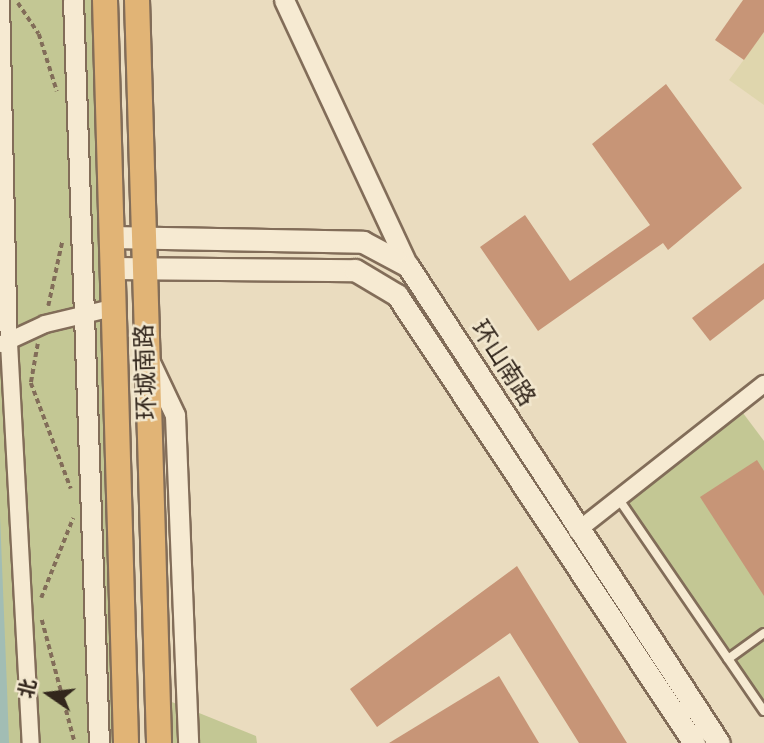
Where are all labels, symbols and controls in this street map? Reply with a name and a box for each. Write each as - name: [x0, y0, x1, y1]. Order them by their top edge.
- street label: 环山南路: [464, 316, 540, 412]
- street label: 环城南路: [131, 324, 163, 420]
- north arrow: [14, 659, 84, 729]
- text: 北: [12, 676, 45, 702]

